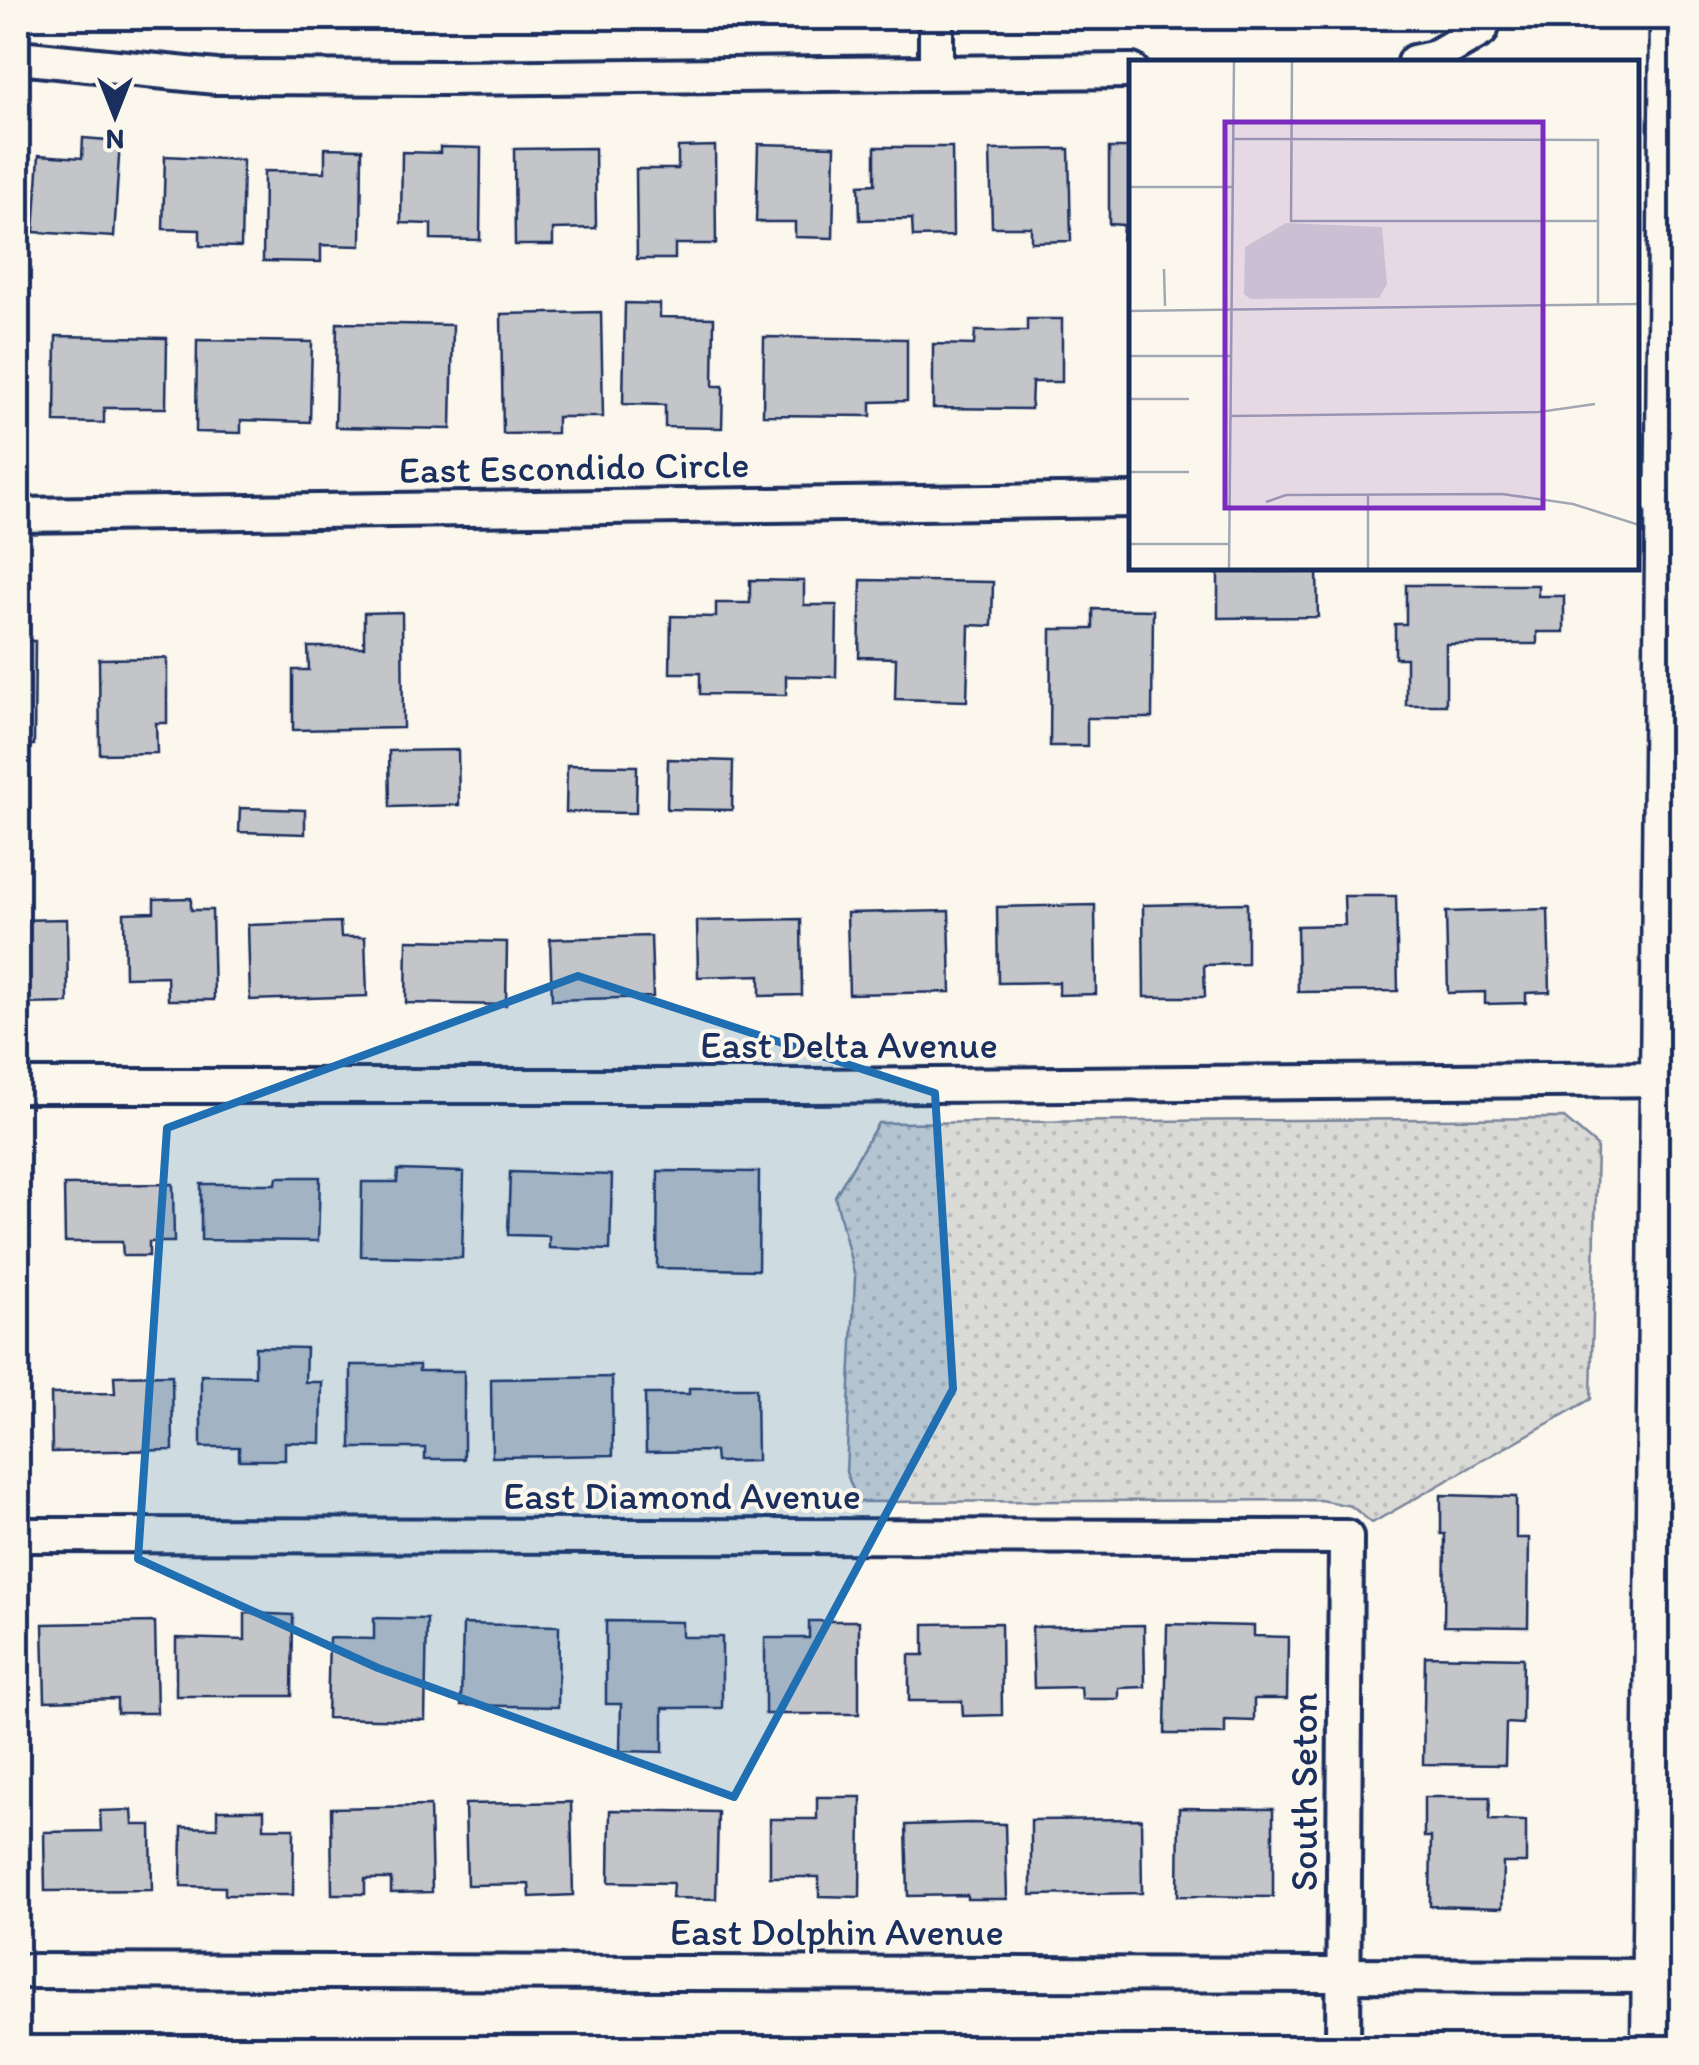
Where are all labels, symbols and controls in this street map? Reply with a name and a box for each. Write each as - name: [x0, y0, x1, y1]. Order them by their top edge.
- inset map: [1129, 60, 1639, 570]
- north arrow: [65, 65, 165, 165]
- text: N: [106, 123, 124, 157]
- street label: East Escondido Circle: [398, 441, 750, 493]
- street label: East Delta Avenue: [700, 1022, 998, 1068]
- street label: East Diamond Avenue: [503, 1473, 861, 1519]
- street label: South Seton: [1281, 1693, 1327, 1891]
- street label: East Dolphin Avenue: [670, 1909, 1004, 1955]

